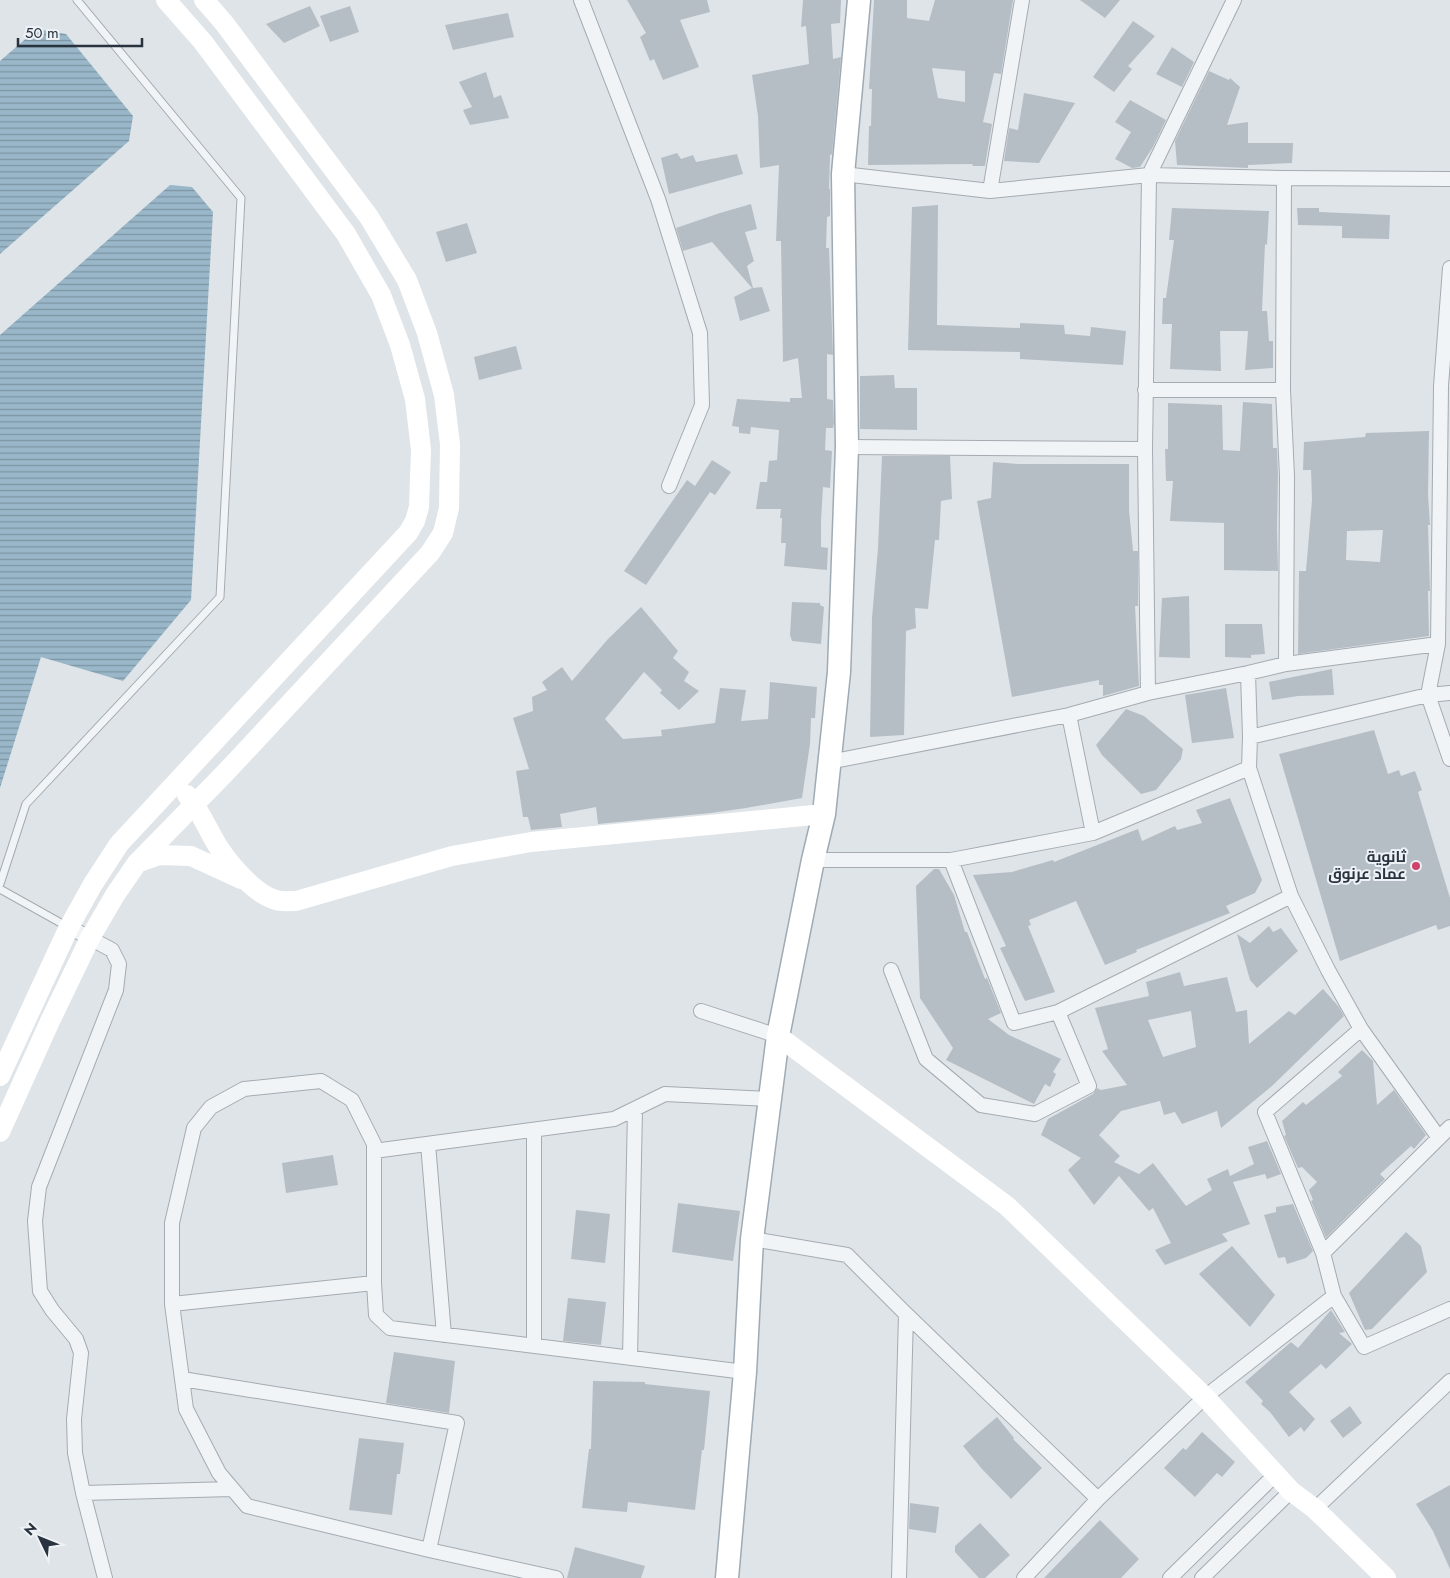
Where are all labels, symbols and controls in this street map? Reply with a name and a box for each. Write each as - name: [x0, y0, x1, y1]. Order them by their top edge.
- scale bar: [18, 15, 141, 47]
- text: 50 m: [25, 22, 59, 44]
- place label: ثانوية عماد عرنوق: [1328, 846, 1406, 885]
- marker: ثانوية عماد عرنوق: [1410, 860, 1422, 872]
- north arrow: [15, 1513, 65, 1563]
- text: N: [19, 1518, 42, 1540]

